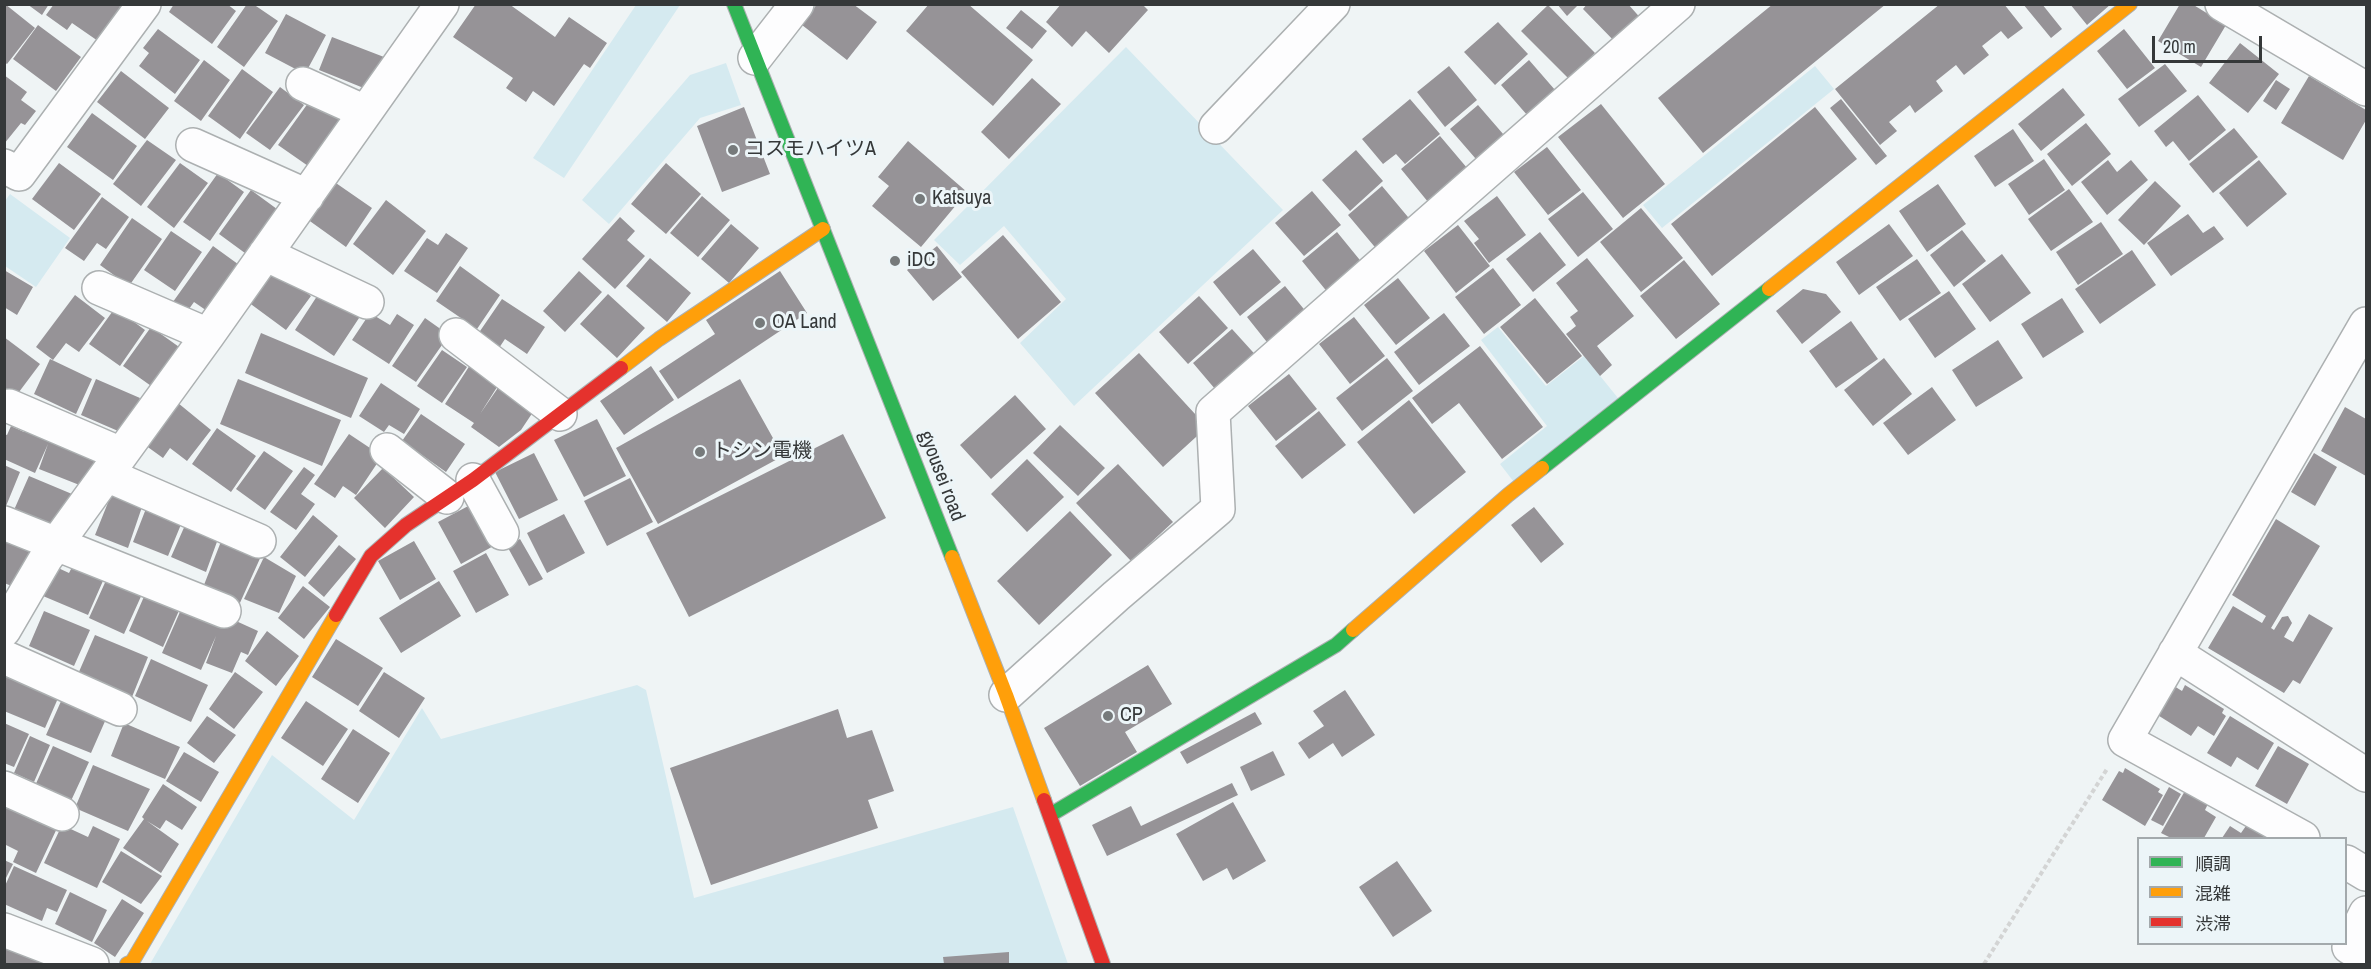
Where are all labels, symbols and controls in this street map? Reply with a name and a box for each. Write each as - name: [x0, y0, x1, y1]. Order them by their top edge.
- scale bar: [2155, 24, 2264, 62]
- text: 20 m: [2163, 34, 2196, 59]
- place label: コスモハイツA: [745, 138, 876, 162]
- marker: コスモハイツA: [726, 143, 740, 157]
- place label: Katsuya: [932, 187, 991, 211]
- marker: Katsuya: [913, 192, 927, 206]
- place label: iDC: [907, 249, 935, 273]
- marker: iDC: [888, 254, 902, 268]
- place label: OA Land: [772, 311, 837, 335]
- marker: OA Land: [753, 316, 767, 330]
- street label: gyousei road: [913, 427, 969, 525]
- place label: トシン電機: [712, 440, 812, 464]
- marker: トシン電機: [693, 445, 707, 459]
- place label: CP: [1120, 704, 1143, 728]
- marker: CP: [1101, 709, 1115, 723]
- legend: [2137, 837, 2347, 945]
- text: 順調: [2195, 851, 2231, 876]
- text: 混雑: [2195, 881, 2231, 906]
- text: 渋滞: [2195, 911, 2231, 936]

